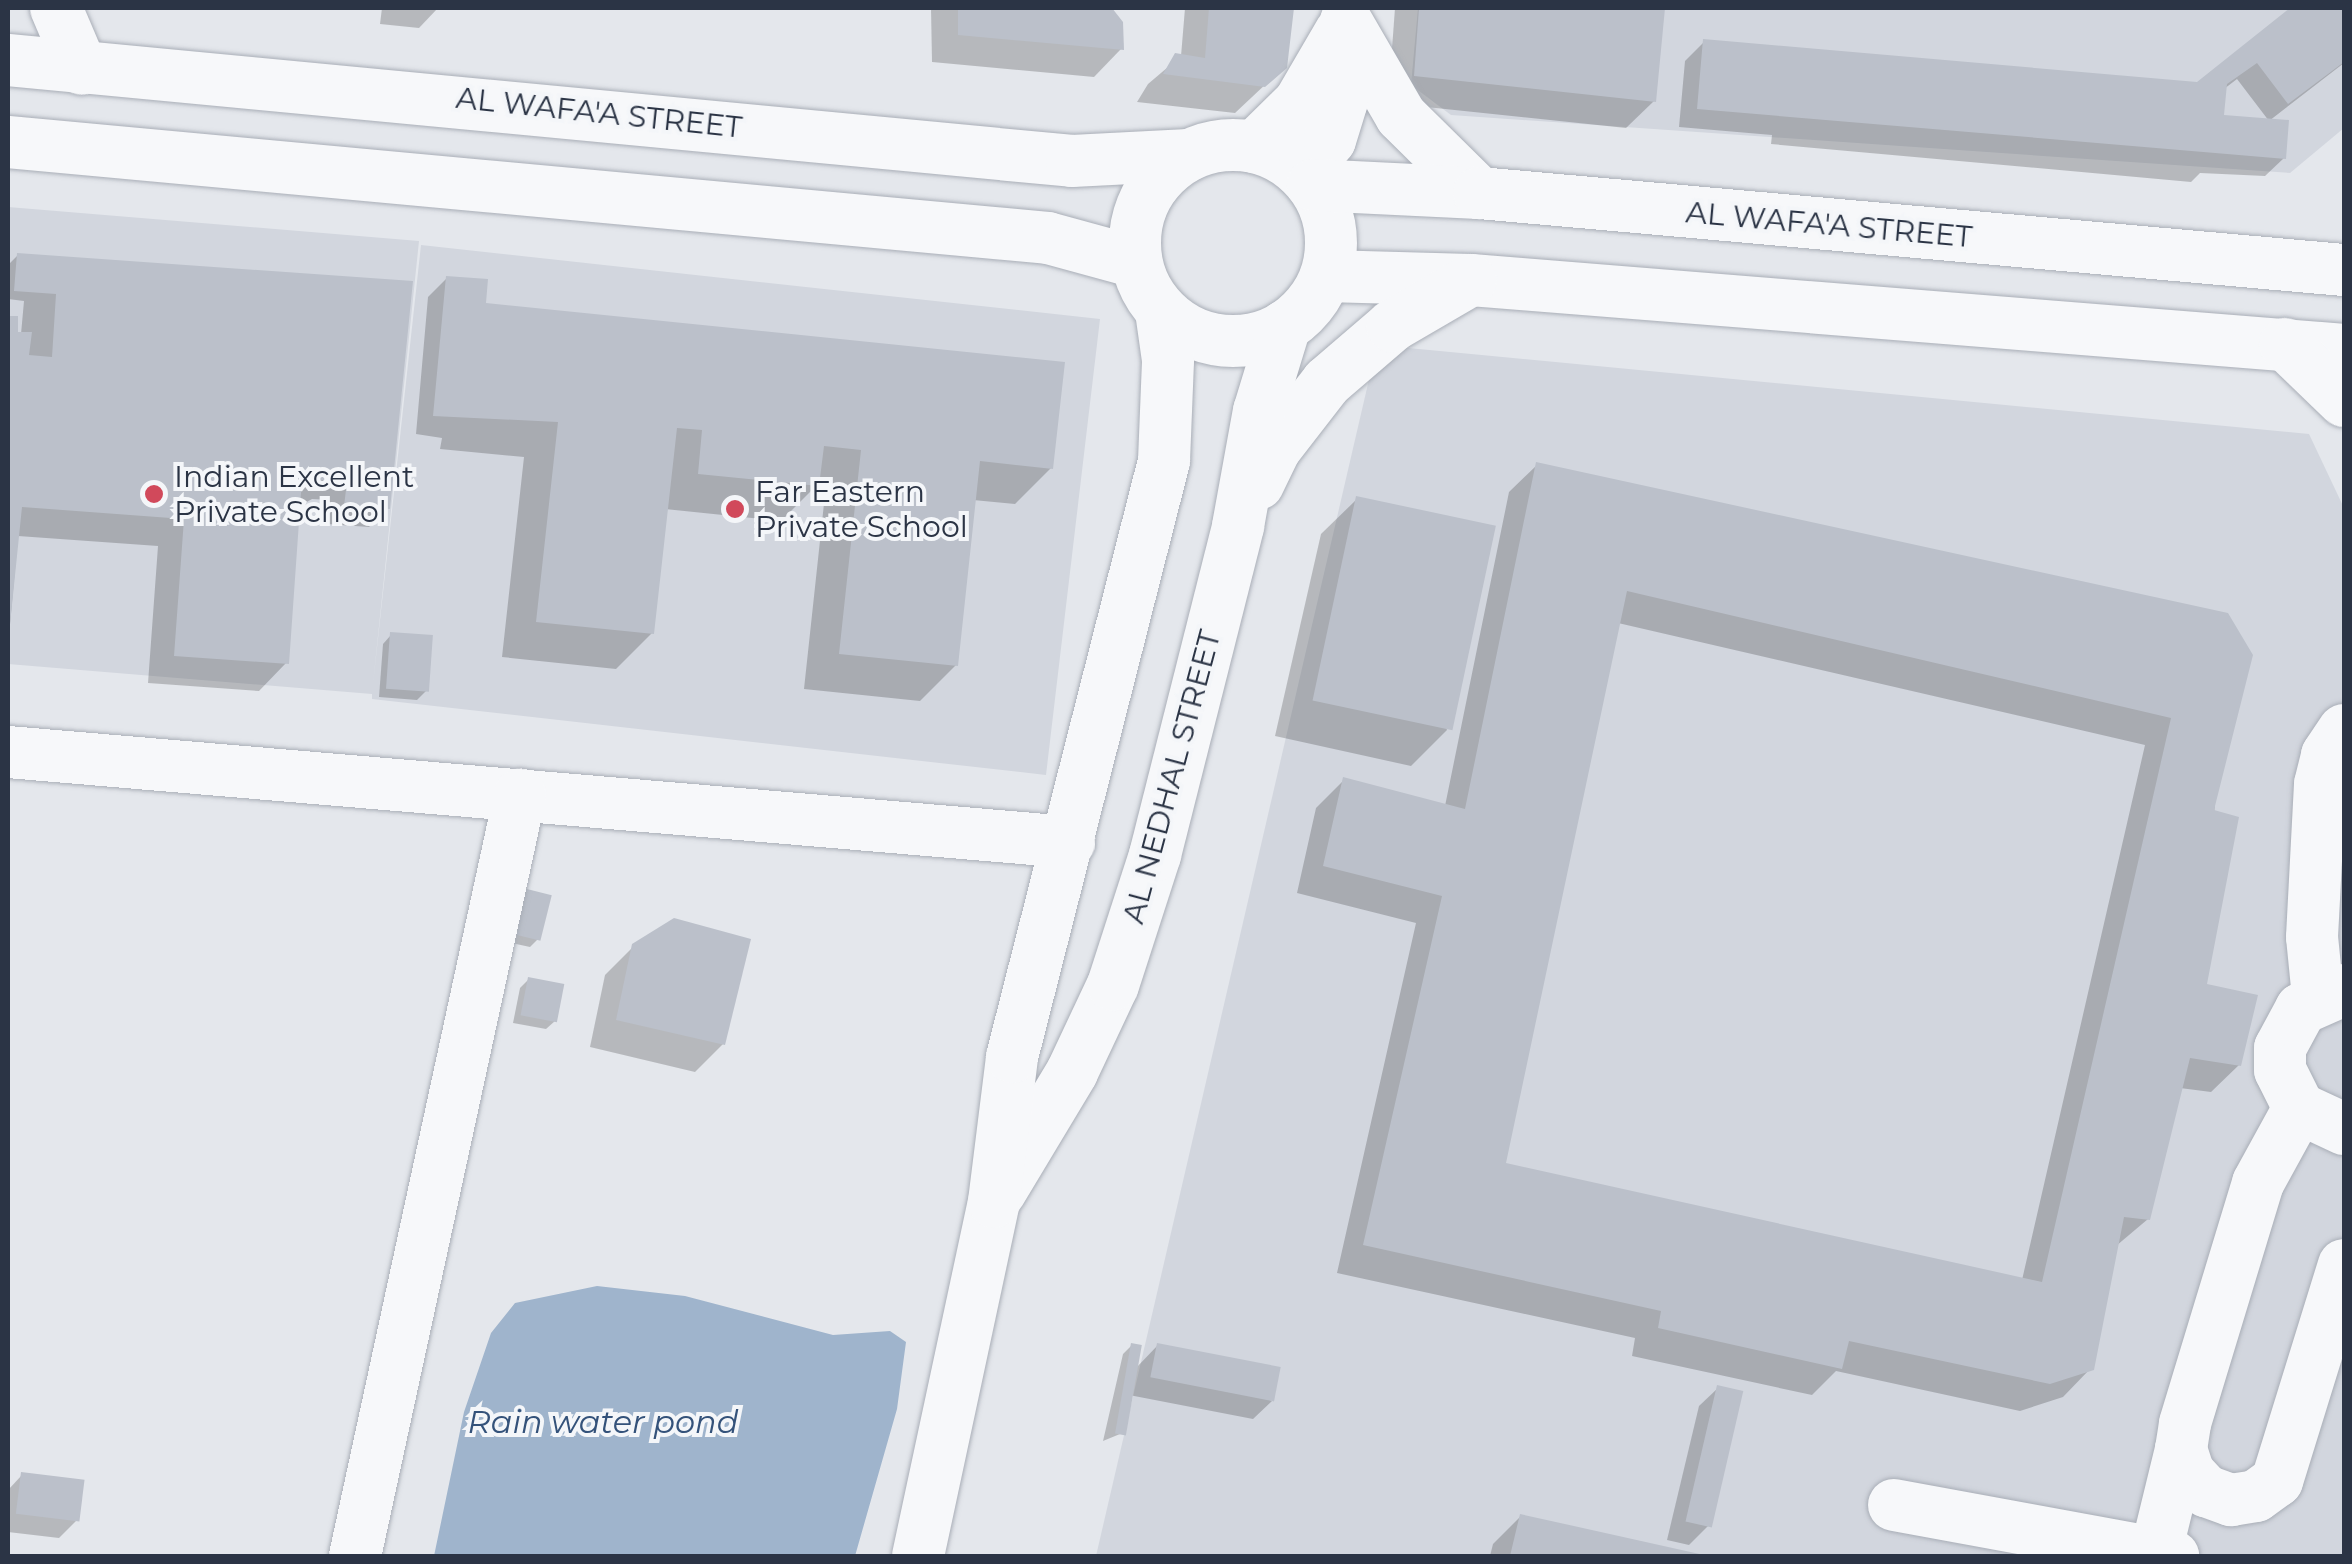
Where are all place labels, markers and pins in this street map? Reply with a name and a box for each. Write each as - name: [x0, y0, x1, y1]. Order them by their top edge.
- place label: Indian Excellent Private School: [174, 459, 414, 530]
- place label: Far Eastern Private School: [755, 474, 968, 544]
- marker: Indian Excellent Private School: [143, 483, 165, 505]
- marker: Far Eastern Private School: [724, 498, 746, 520]

